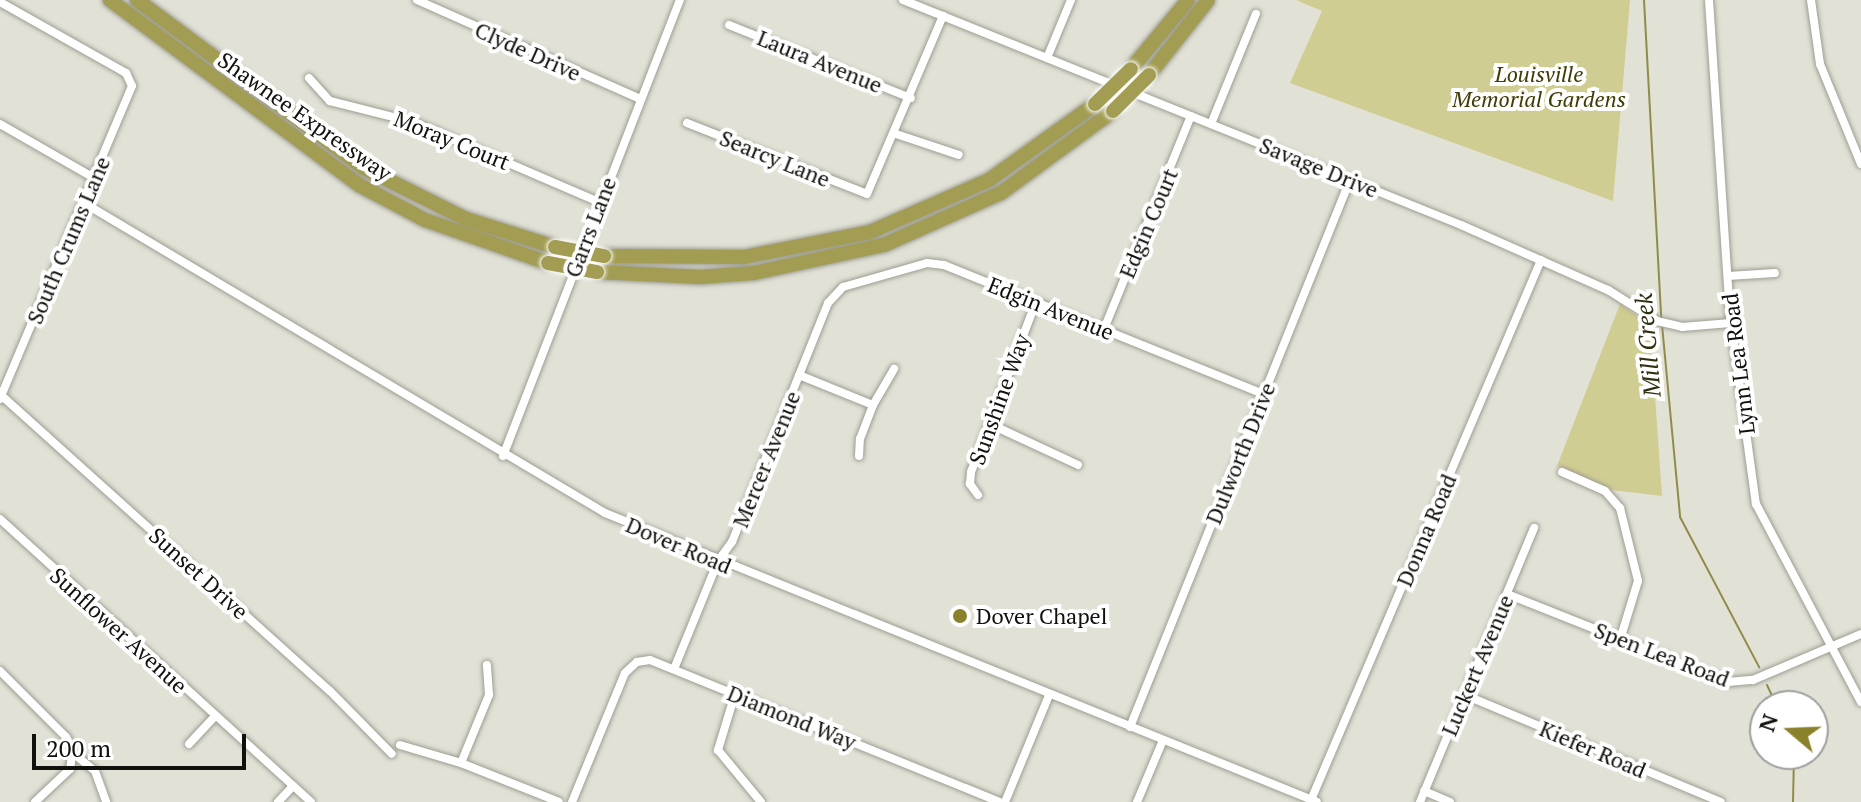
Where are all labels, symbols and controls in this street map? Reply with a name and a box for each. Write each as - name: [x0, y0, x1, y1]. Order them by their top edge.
- street label: Clyde Drive: [471, 16, 585, 86]
- street label: Laura Avenue: [754, 24, 886, 98]
- street label: Shawnee Expressway: [213, 46, 397, 186]
- park label: Louisville Memorial Gardens: [1452, 60, 1626, 112]
- street label: Moray Court: [390, 105, 514, 175]
- street label: Searcy Lane: [716, 124, 834, 192]
- street label: Savage Drive: [1256, 131, 1382, 203]
- street label: South Crums Lane: [21, 152, 115, 328]
- street label: Edgin Court: [1113, 164, 1183, 282]
- street label: Garrs Lane: [559, 173, 621, 281]
- street label: Edgin Avenue: [984, 271, 1118, 345]
- water label: Mill Creek: [1629, 292, 1667, 398]
- street label: Lynn Lea Road: [1716, 292, 1760, 436]
- street label: Sunshine Way: [963, 330, 1035, 468]
- street label: Dulworth Drive: [1200, 378, 1280, 528]
- street label: Mercer Avenue: [727, 387, 805, 531]
- street label: Donna Road: [1391, 470, 1461, 590]
- street label: Dover Road: [622, 511, 736, 579]
- street label: Sunset Drive: [144, 522, 254, 624]
- street label: Sunflower Avenue: [45, 561, 193, 699]
- street label: Luckert Avenue: [1435, 590, 1519, 740]
- place label: Dover Chapel: [976, 603, 1107, 629]
- marker: Dover Chapel: [951, 607, 969, 625]
- street label: Spen Lea Road: [1591, 616, 1733, 692]
- street label: Diamond Way: [724, 679, 860, 755]
- north arrow: [1749, 690, 1829, 770]
- text: N: [1751, 710, 1784, 735]
- street label: Kiefer Road: [1536, 715, 1650, 783]
- scale bar: [36, 718, 250, 768]
- text: 200 m: [46, 732, 111, 764]

